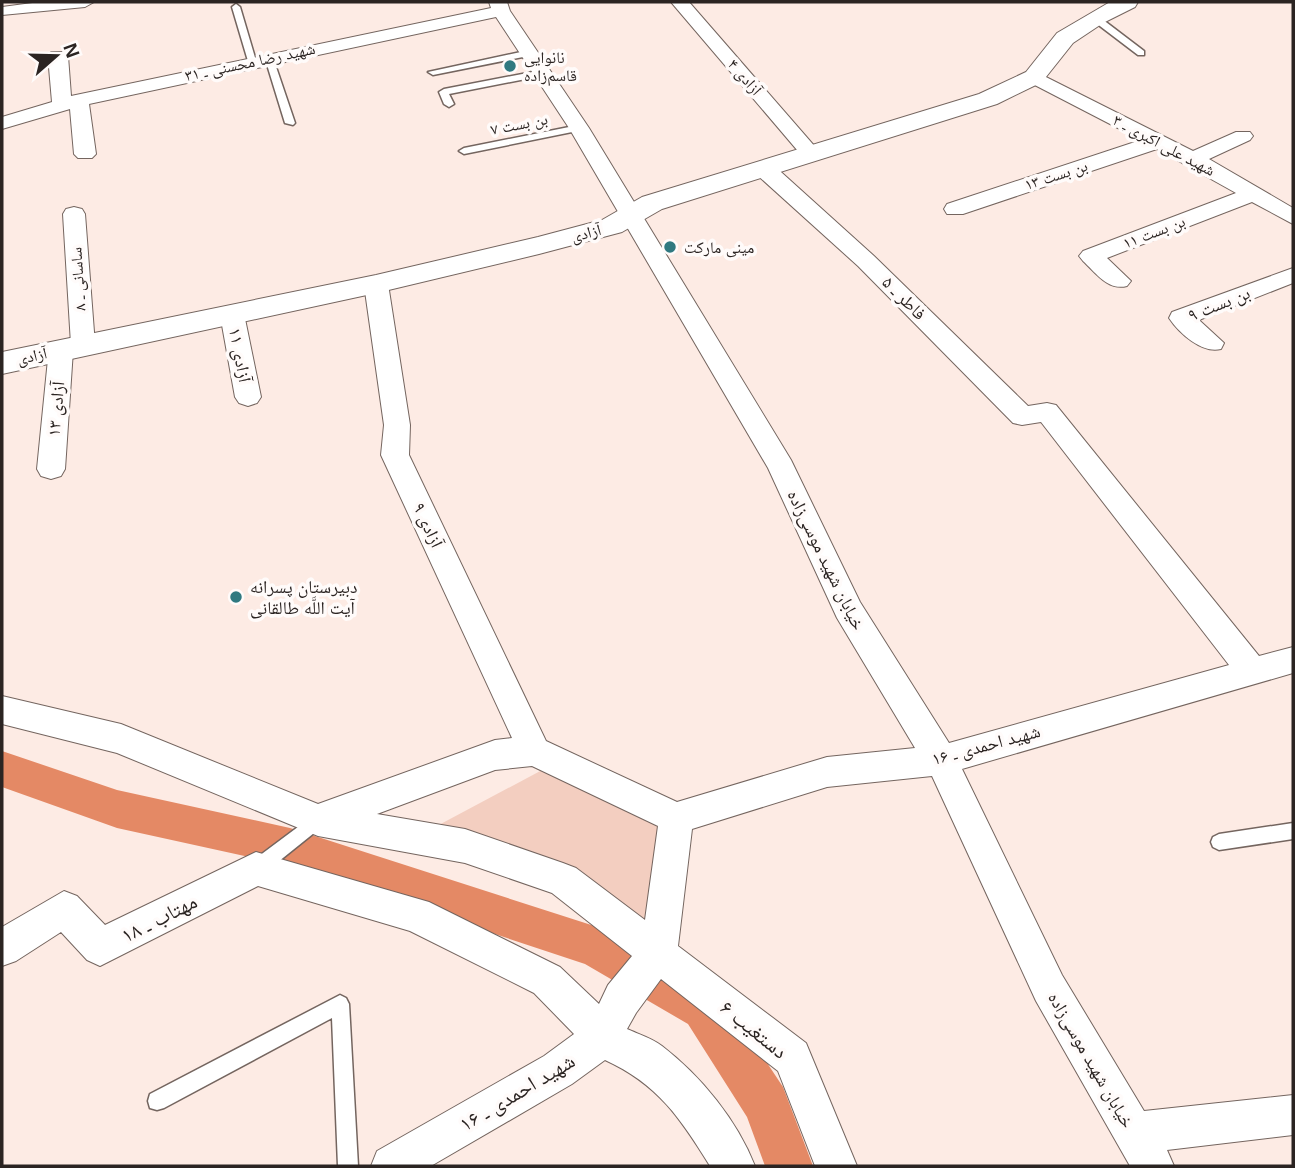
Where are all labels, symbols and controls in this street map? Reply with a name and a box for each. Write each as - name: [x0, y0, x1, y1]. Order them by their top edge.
- north arrow: [21, 21, 91, 91]
- text: N: [59, 40, 84, 60]
- street label: شهید رضا محسنی ـ ۳۱: [183, 40, 317, 86]
- place label: نانوایی قاسم‌زاده: [524, 49, 577, 86]
- street label: آزادی ۴: [723, 56, 766, 100]
- marker: نانوایی قاسم‌زاده: [502, 58, 518, 74]
- street label: بن بست ۷: [489, 110, 549, 140]
- street label: شهید علی اکبری ـ ۳: [1109, 111, 1218, 181]
- street label: بن بست ۱۳: [1022, 157, 1090, 195]
- street label: بن بست ۱۱: [1121, 212, 1188, 253]
- street label: آزادی: [569, 221, 604, 247]
- marker: مینی مارکت: [662, 239, 678, 255]
- place label: مینی مارکت: [684, 239, 754, 258]
- street label: ساسانی ـ ۸: [67, 246, 91, 312]
- street label: فاطر ـ ۵: [878, 272, 930, 324]
- street label: بن بست ۹: [1185, 283, 1253, 326]
- street label: آزادی ۱۱: [224, 326, 255, 385]
- street label: آزادی: [15, 344, 50, 370]
- street label: آزادی ۱۳: [44, 380, 69, 437]
- street label: خیابان شهید موسی‌زاده: [783, 487, 869, 634]
- street label: آزادی ۹: [408, 499, 447, 551]
- place label: دبیرستان پسرانه آیت اللَّه طالقانی: [250, 577, 357, 619]
- marker: دبیرستان پسرانه آیت اللَّه طالقانی: [228, 589, 244, 605]
- street label: شهید احمدی ـ ۱۶: [930, 721, 1043, 770]
- street label: مهتاب ـ ۱۸: [117, 889, 201, 948]
- street label: خیابان شهید موسی‌زاده: [1043, 989, 1138, 1132]
- street label: دستغیب ۶: [716, 995, 792, 1063]
- street label: شهید احمدی ـ ۱۶: [455, 1049, 579, 1136]

